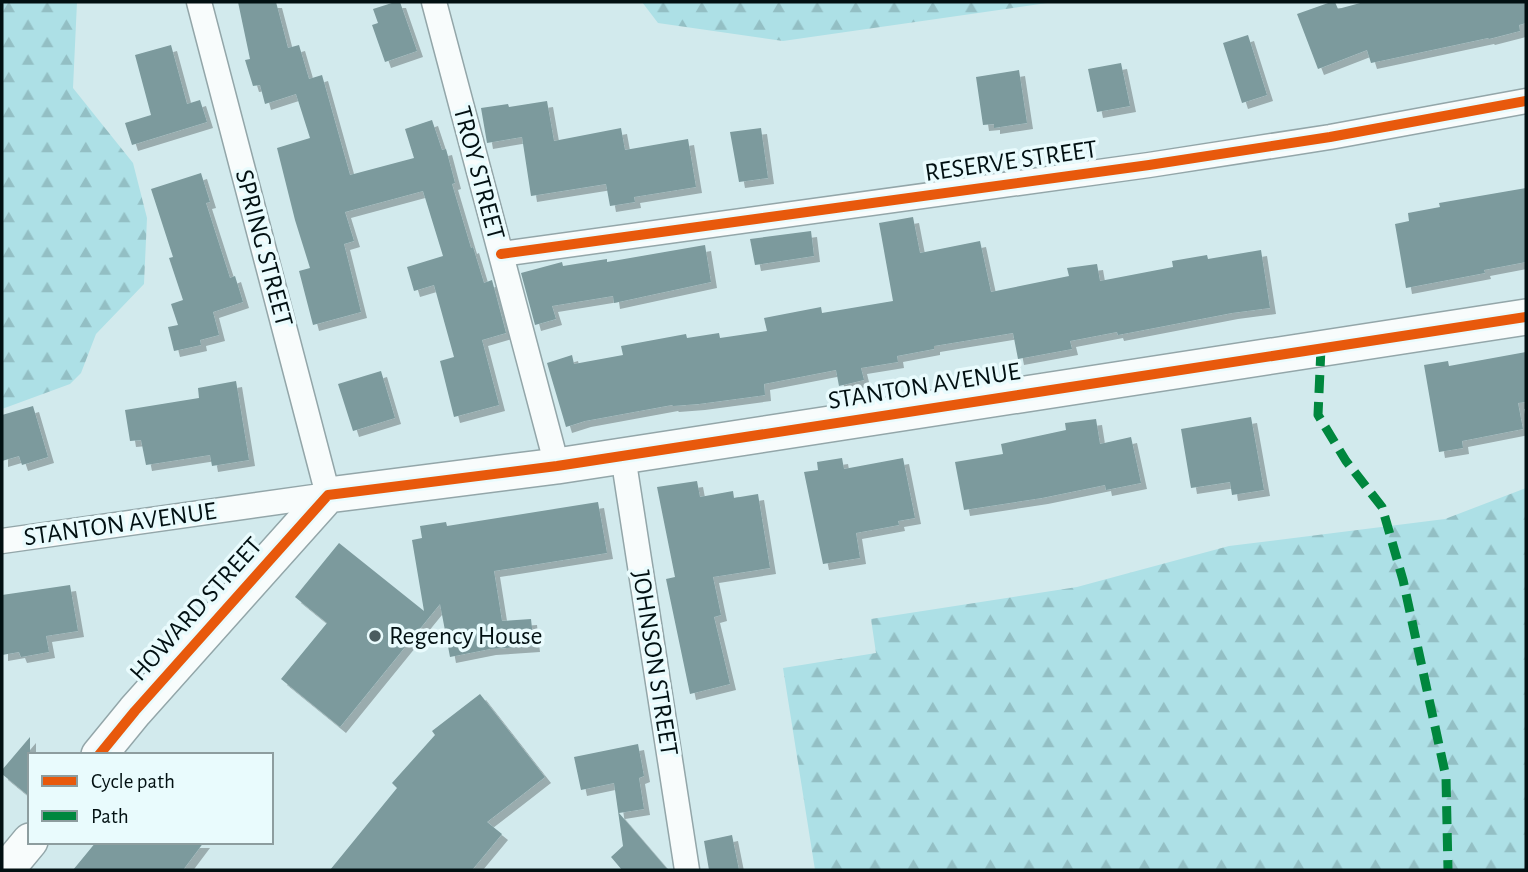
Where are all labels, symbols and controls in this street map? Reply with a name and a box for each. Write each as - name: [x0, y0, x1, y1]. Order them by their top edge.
- street label: TROY STREET: [449, 103, 509, 243]
- street label: RESERVE STREET: [923, 136, 1099, 186]
- street label: SPRING STREET: [231, 167, 297, 329]
- street label: STANTON AVENUE: [826, 358, 1022, 414]
- street label: STANTON AVENUE: [22, 498, 218, 550]
- street label: HOWARD STREET: [125, 532, 267, 686]
- street label: JOHNSON STREET: [628, 568, 683, 758]
- place label: Regency House: [389, 623, 543, 649]
- marker: Regency House: [367, 628, 383, 644]
- legend: [28, 753, 273, 844]
- text: Cycle path: [91, 771, 175, 792]
- text: Path: [91, 806, 129, 827]

